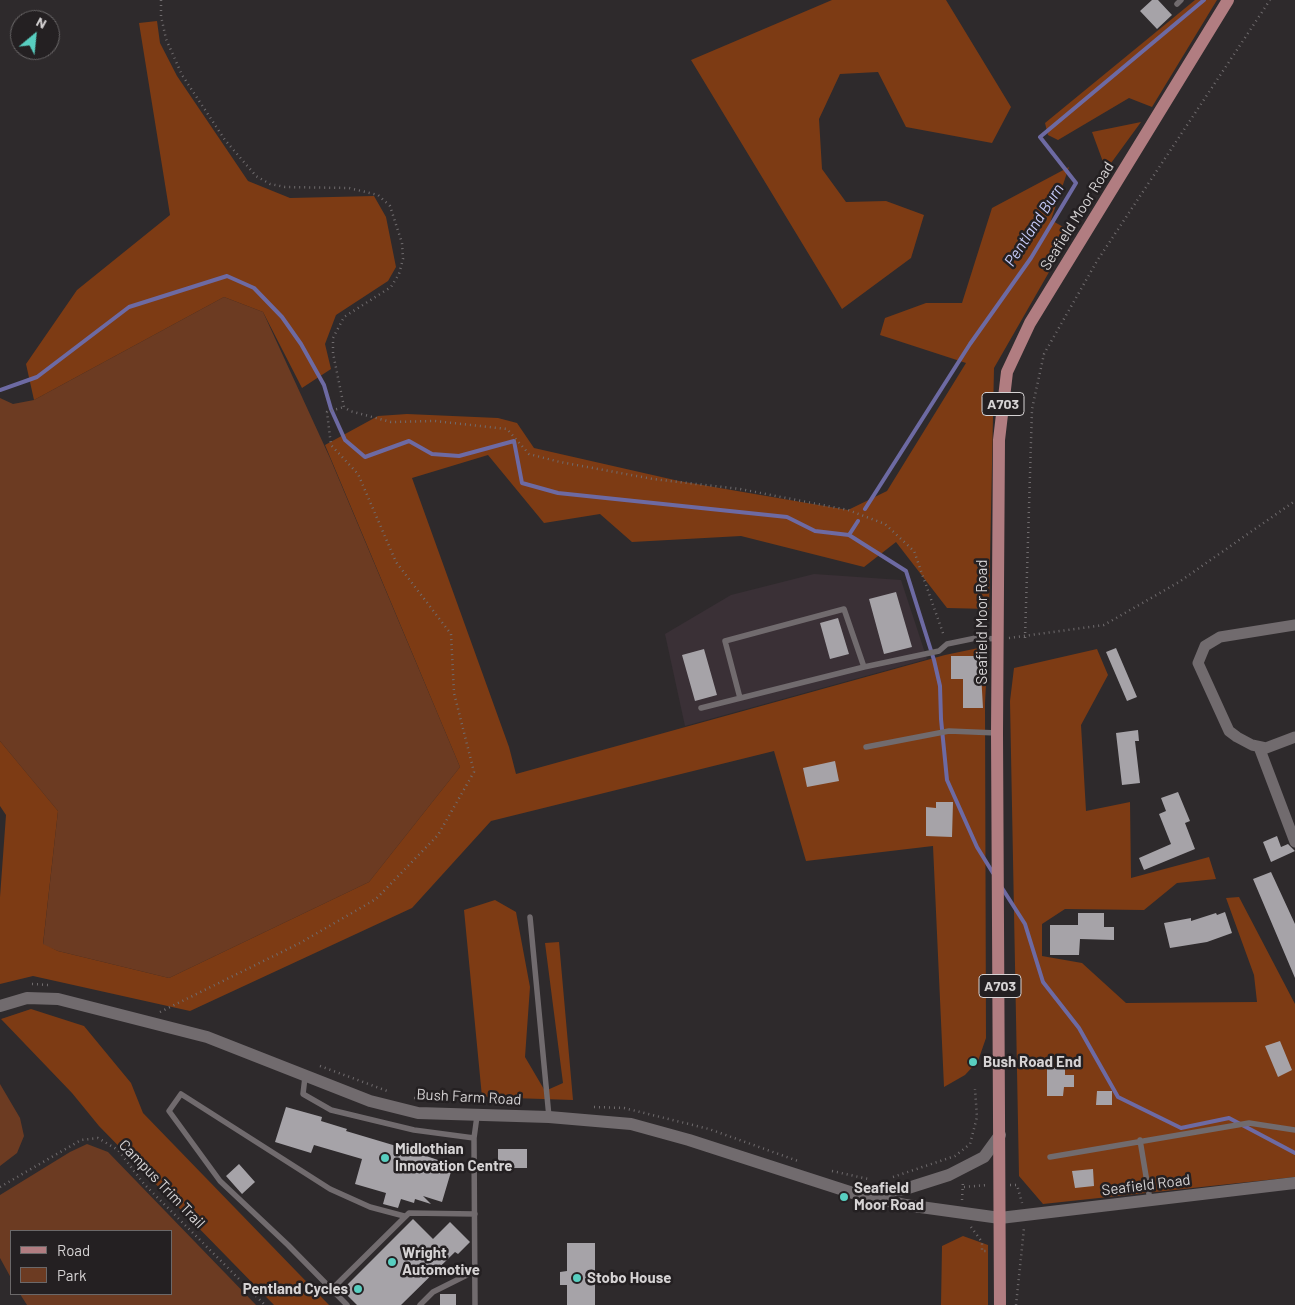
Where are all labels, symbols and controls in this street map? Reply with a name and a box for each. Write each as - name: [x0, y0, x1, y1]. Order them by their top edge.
- north arrow: [10, 10, 60, 60]
- text: N: [34, 13, 50, 32]
- street label: Seafield Moor Road: [1036, 158, 1118, 274]
- water label: Pentland Burn: [1000, 180, 1068, 270]
- road number: A703: [982, 392, 1024, 416]
- street label: Seafield Moor Road: [973, 560, 991, 684]
- road number: A703: [979, 974, 1021, 998]
- place label: Bush Road End: [983, 1053, 1081, 1071]
- marker: Bush Road End: [967, 1056, 979, 1068]
- street label: Bush Farm Road: [416, 1085, 522, 1109]
- street label: Campus Trim Trail: [115, 1136, 209, 1232]
- place label: Midlothian Innovation Centre: [395, 1140, 512, 1175]
- marker: Midlothian Innovation Centre: [379, 1152, 391, 1164]
- street label: Seafield Road: [1101, 1171, 1191, 1199]
- place label: Seafield Moor Road: [854, 1179, 924, 1214]
- marker: Seafield Moor Road: [838, 1191, 850, 1203]
- legend: [10, 1230, 172, 1295]
- text: Road: [57, 1241, 90, 1259]
- place label: Wright Automotive: [402, 1244, 480, 1279]
- marker: Wright Automotive: [386, 1256, 398, 1268]
- text: Park: [57, 1266, 86, 1284]
- place label: Stobo House: [587, 1269, 671, 1287]
- marker: Stobo House: [571, 1272, 583, 1284]
- place label: Pentland Cycles: [243, 1280, 348, 1298]
- marker: Pentland Cycles: [352, 1283, 364, 1295]

